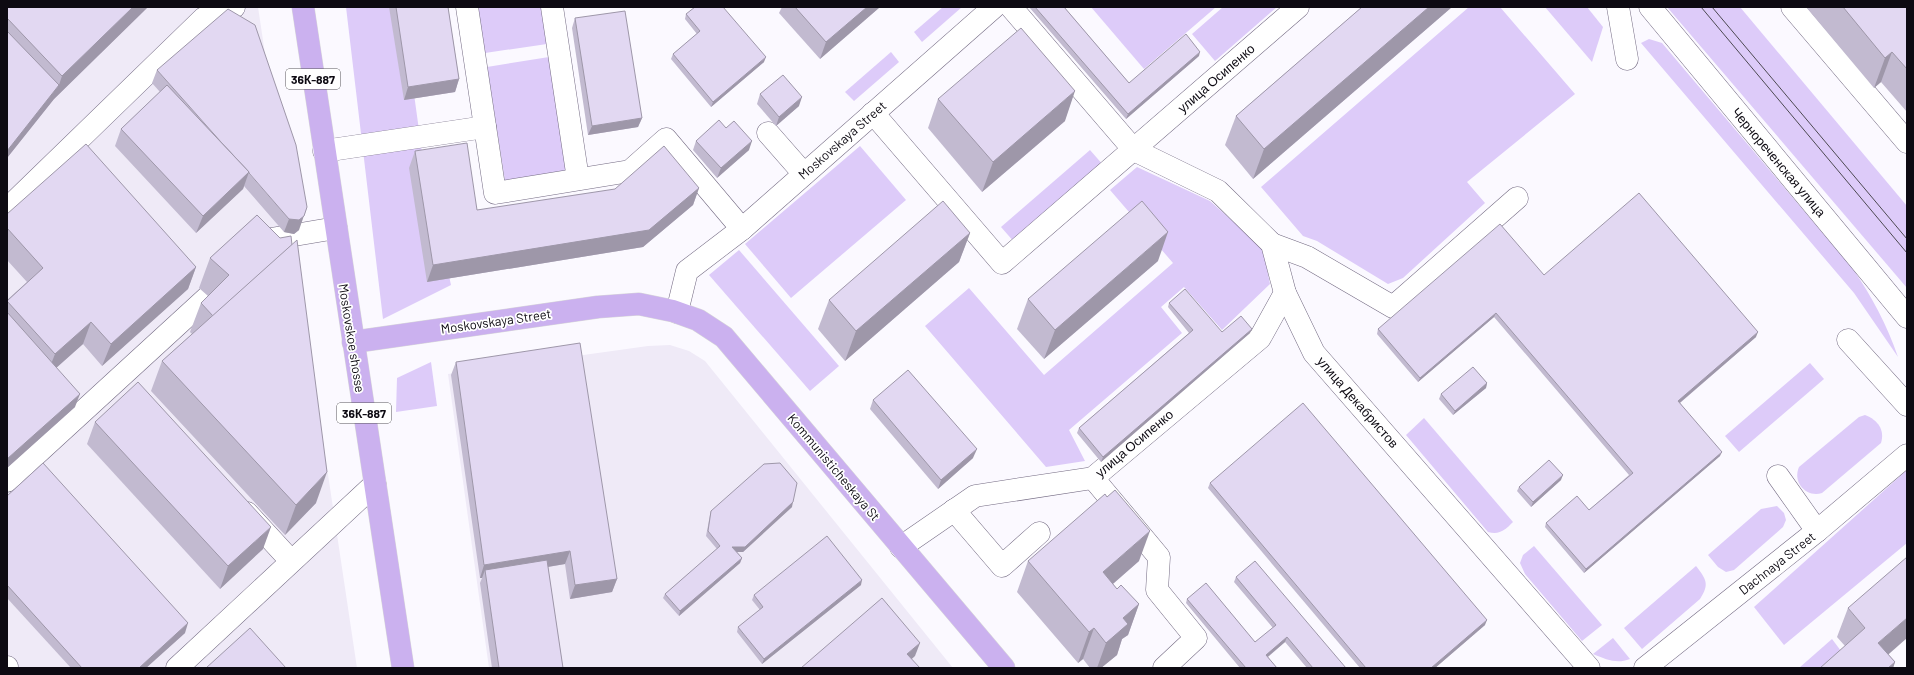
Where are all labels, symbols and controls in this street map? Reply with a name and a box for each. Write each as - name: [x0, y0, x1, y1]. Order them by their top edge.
- street label: улица Осипенко: [1174, 40, 1258, 116]
- road number: 36К-887: [286, 69, 340, 89]
- street label: Moskovskaya Street: [795, 97, 889, 183]
- street label: Чернореченская улица: [1729, 104, 1830, 221]
- street label: Moskovskoe shosse: [335, 282, 369, 394]
- street label: Moskovskaya Street: [440, 305, 552, 337]
- street label: улица Декабристов: [1314, 353, 1402, 451]
- road number: 36К-887: [337, 403, 391, 423]
- street label: улица Осипенко: [1092, 406, 1176, 480]
- street label: Kommunisticheskaya St: [784, 410, 884, 524]
- street label: Dachnaya Street: [1736, 528, 1818, 598]

